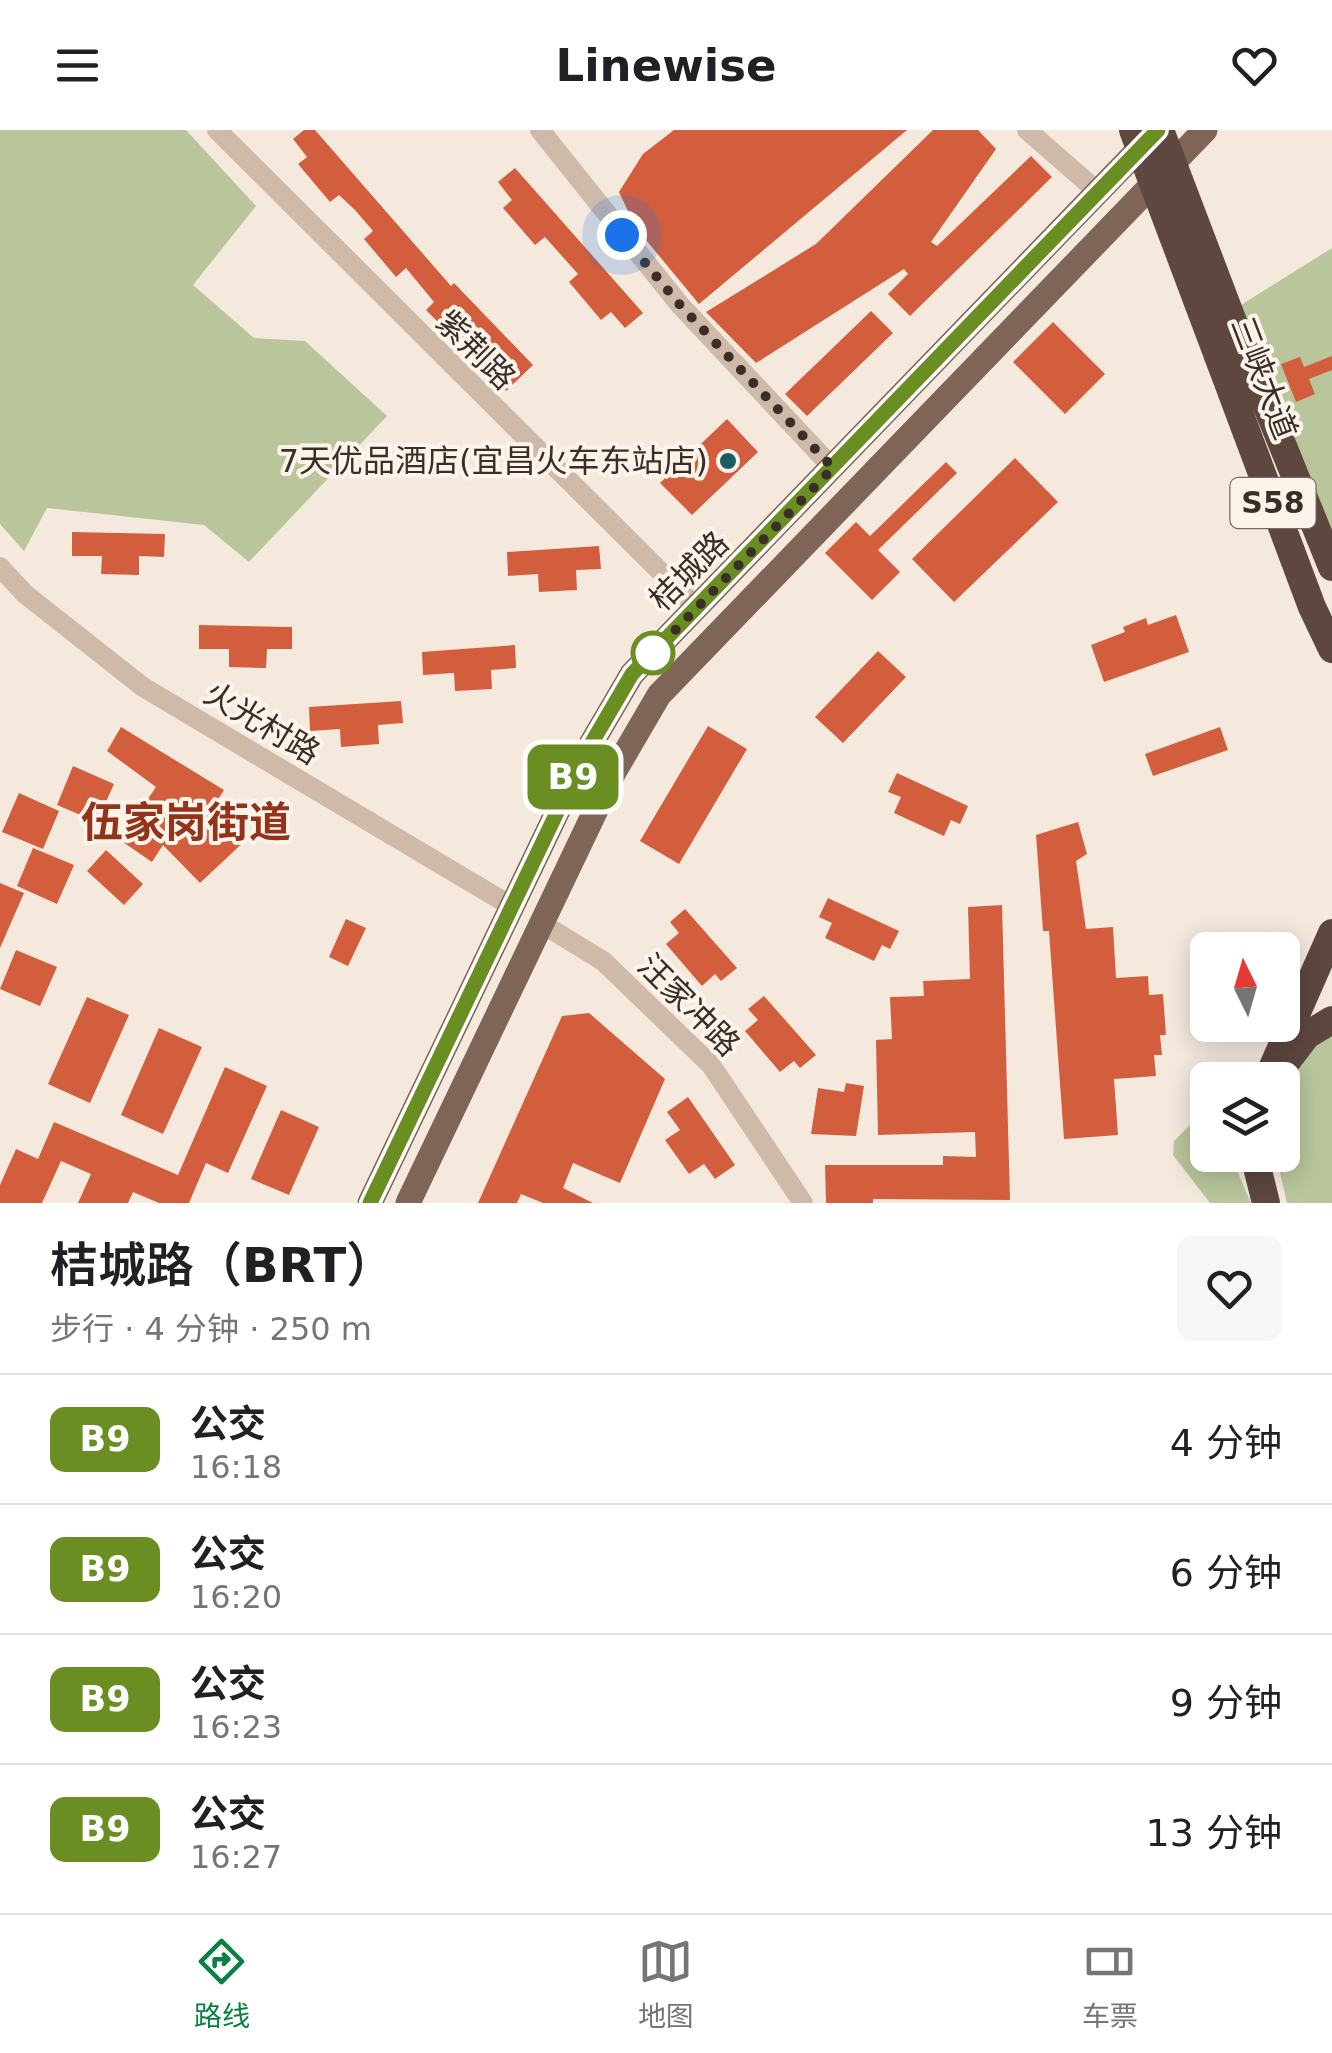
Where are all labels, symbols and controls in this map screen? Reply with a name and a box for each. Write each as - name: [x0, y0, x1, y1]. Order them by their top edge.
- icon: menu: [50, 38, 105, 93]
- icon: heart: [1227, 38, 1282, 93]
- text: Linewise: [556, 39, 776, 92]
- your location: [597, 210, 647, 260]
- street label: 紫荆路: [429, 303, 523, 397]
- street label: 三峡大道: [1223, 311, 1305, 445]
- place label: 7天优品酒店(宜昌火车东站店): [279, 442, 708, 480]
- marker: 7天优品酒店(宜昌火车东站店): [717, 450, 739, 472]
- road number: S58: [1230, 478, 1316, 528]
- street label: 桔城路: [642, 524, 736, 618]
- unlabelled marker: [632, 632, 674, 674]
- street label: 火光村路: [197, 674, 327, 772]
- line badge: B9: [528, 744, 618, 810]
- text: B9: [547, 757, 599, 797]
- district label: 伍家岗街道: [81, 798, 291, 847]
- north arrow: [1190, 932, 1300, 1042]
- map controls: [1190, 932, 1300, 1172]
- street label: 汪家冲路: [630, 946, 748, 1064]
- button: layers: [1190, 1062, 1300, 1172]
- button: heart: [1177, 1236, 1282, 1341]
- text: 桔城路（BRT）: [50, 1237, 394, 1293]
- text: 步行 · 4 分钟 · 250 m: [50, 1310, 372, 1348]
- text: 公交: [190, 1402, 266, 1446]
- text: B9: [79, 1419, 131, 1459]
- text: 4 分钟: [1170, 1421, 1282, 1465]
- text: 16:18: [190, 1448, 282, 1486]
- text: 公交: [190, 1532, 266, 1576]
- text: B9: [79, 1549, 131, 1589]
- text: 6 分钟: [1170, 1551, 1282, 1595]
- text: 16:20: [190, 1578, 282, 1616]
- text: 公交: [190, 1662, 266, 1706]
- text: B9: [79, 1679, 131, 1719]
- text: 9 分钟: [1170, 1681, 1282, 1725]
- text: 16:23: [190, 1708, 282, 1746]
- text: 公交: [190, 1792, 266, 1836]
- text: B9: [79, 1809, 131, 1849]
- text: 13 分钟: [1146, 1811, 1282, 1855]
- text: 16:27: [190, 1838, 282, 1876]
- tab: 路线: [194, 1934, 250, 2034]
- tab: 地图: [638, 1934, 694, 2034]
- tab: 车票: [1082, 1934, 1138, 2034]

